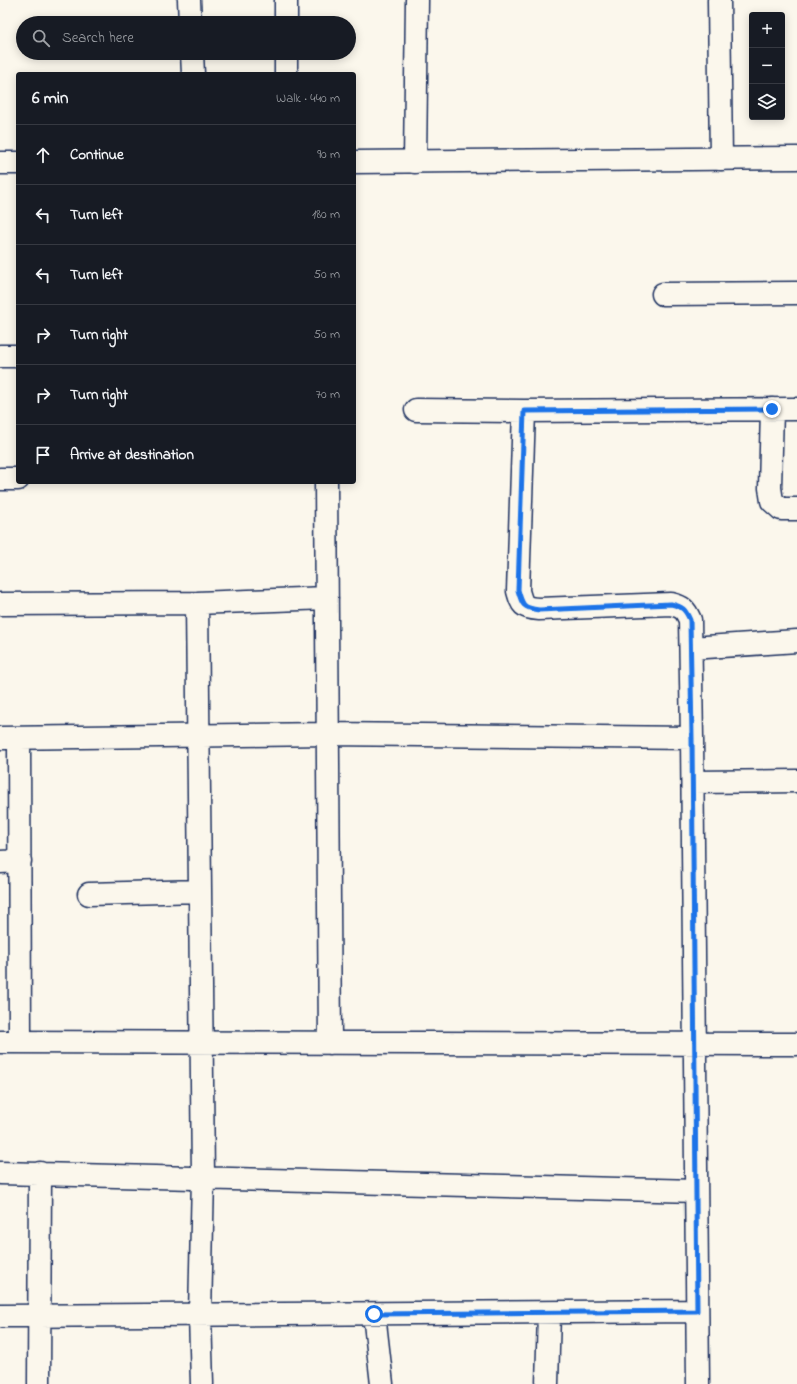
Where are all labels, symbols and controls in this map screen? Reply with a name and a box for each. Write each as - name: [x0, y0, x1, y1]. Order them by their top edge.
- map controls: [749, 12, 785, 120]
- button: +: [749, 12, 785, 48]
- search box: [16, 16, 356, 60]
- icon: search: [30, 27, 52, 49]
- text: Search here: [62, 27, 134, 49]
- button: −: [749, 48, 785, 84]
- button: layers: [749, 84, 785, 120]
- text: 6 min: [32, 86, 68, 111]
- text: Walk · 440 m: [276, 89, 340, 108]
- icon: ahead: [32, 144, 54, 166]
- text: Continue: [70, 144, 124, 166]
- text: 90 m: [317, 145, 340, 164]
- icon: left: [32, 204, 54, 226]
- text: Turn left: [70, 204, 123, 226]
- text: 180 m: [312, 205, 340, 224]
- icon: left: [32, 264, 54, 286]
- text: Turn left: [70, 264, 123, 286]
- text: 50 m: [314, 265, 340, 284]
- icon: right: [32, 324, 54, 346]
- text: Turn right: [70, 324, 128, 346]
- text: 50 m: [314, 325, 340, 344]
- icon: right: [32, 384, 54, 406]
- text: Turn right: [70, 384, 128, 406]
- text: 70 m: [316, 385, 340, 404]
- route end: [763, 400, 781, 418]
- icon: arrive: [32, 444, 54, 466]
- text: Arrive at destination: [70, 444, 194, 466]
- route start: [365, 1305, 383, 1323]

